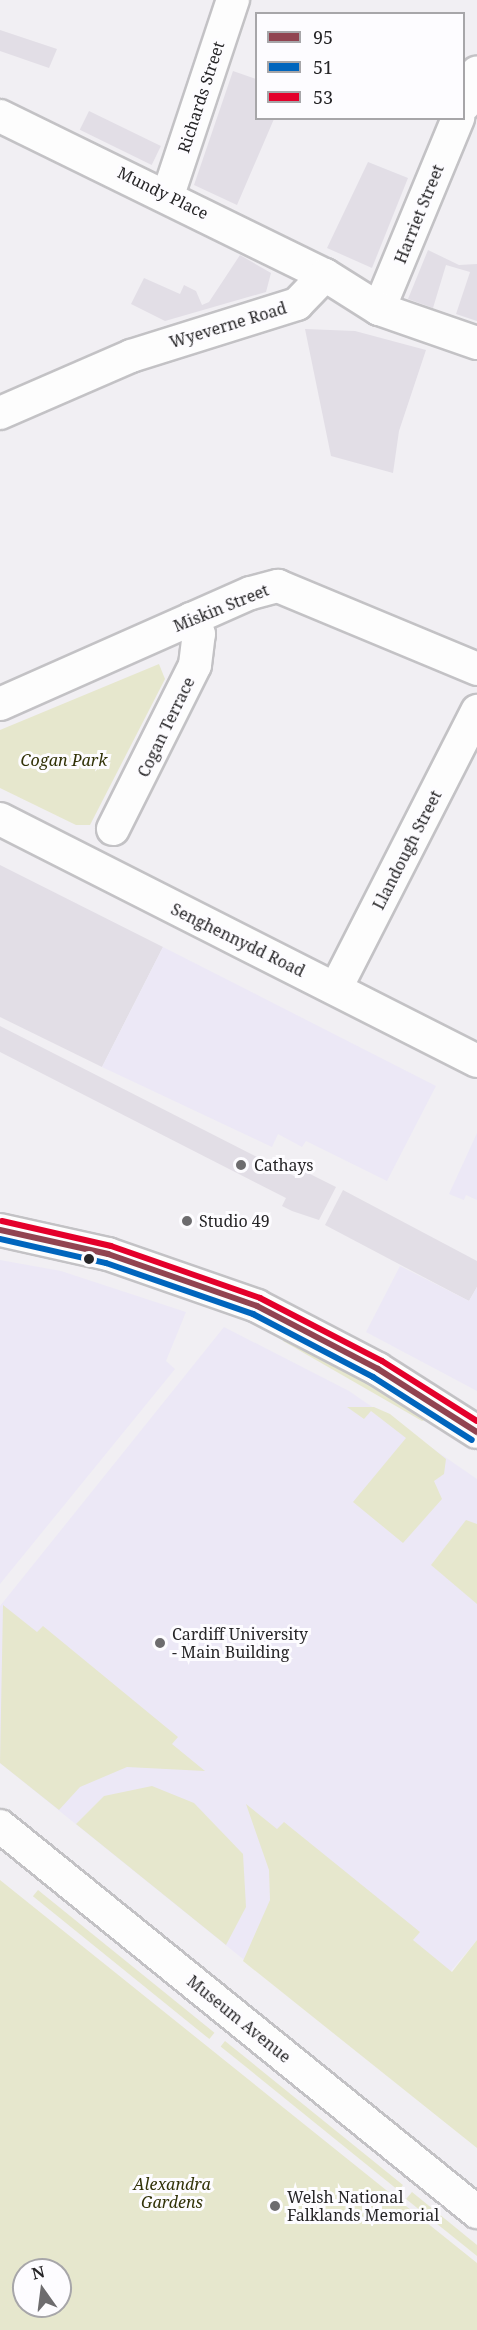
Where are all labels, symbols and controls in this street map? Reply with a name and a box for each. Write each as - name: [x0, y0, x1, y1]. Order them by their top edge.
- legend: [255, 12, 465, 120]
- text: 95: [313, 25, 333, 49]
- street label: Richards Street: [174, 39, 228, 155]
- text: 51: [313, 55, 333, 79]
- text: 53: [313, 85, 333, 109]
- street label: Harriet Street: [390, 162, 448, 266]
- street label: Mundy Place: [114, 163, 212, 223]
- street label: Wyeverne Road: [167, 298, 289, 352]
- street label: Miskin Street: [171, 580, 271, 636]
- street label: Cogan Terrace: [133, 674, 199, 780]
- park label: Cogan Park: [21, 750, 107, 770]
- street label: Llandough Street: [369, 787, 445, 913]
- street label: Senghennydd Road: [168, 899, 308, 981]
- place label: Cathays: [254, 1155, 314, 1175]
- marker: Cathays: [232, 1156, 250, 1174]
- place label: Studio 49: [199, 1211, 270, 1231]
- marker: Studio 49: [180, 1214, 194, 1228]
- unlabelled marker: [83, 1253, 95, 1265]
- place label: Cardiff University - Main Building: [172, 1624, 308, 1662]
- marker: Cardiff University - Main Building: [153, 1636, 167, 1650]
- street label: Museum Avenue: [183, 1971, 295, 2067]
- park label: Alexandra Gardens: [133, 2174, 211, 2212]
- place label: Welsh National Falklands Memorial: [287, 2187, 439, 2225]
- marker: Welsh National Falklands Memorial: [268, 2199, 282, 2213]
- north arrow: [12, 2258, 72, 2318]
- text: N: [29, 2260, 47, 2285]

